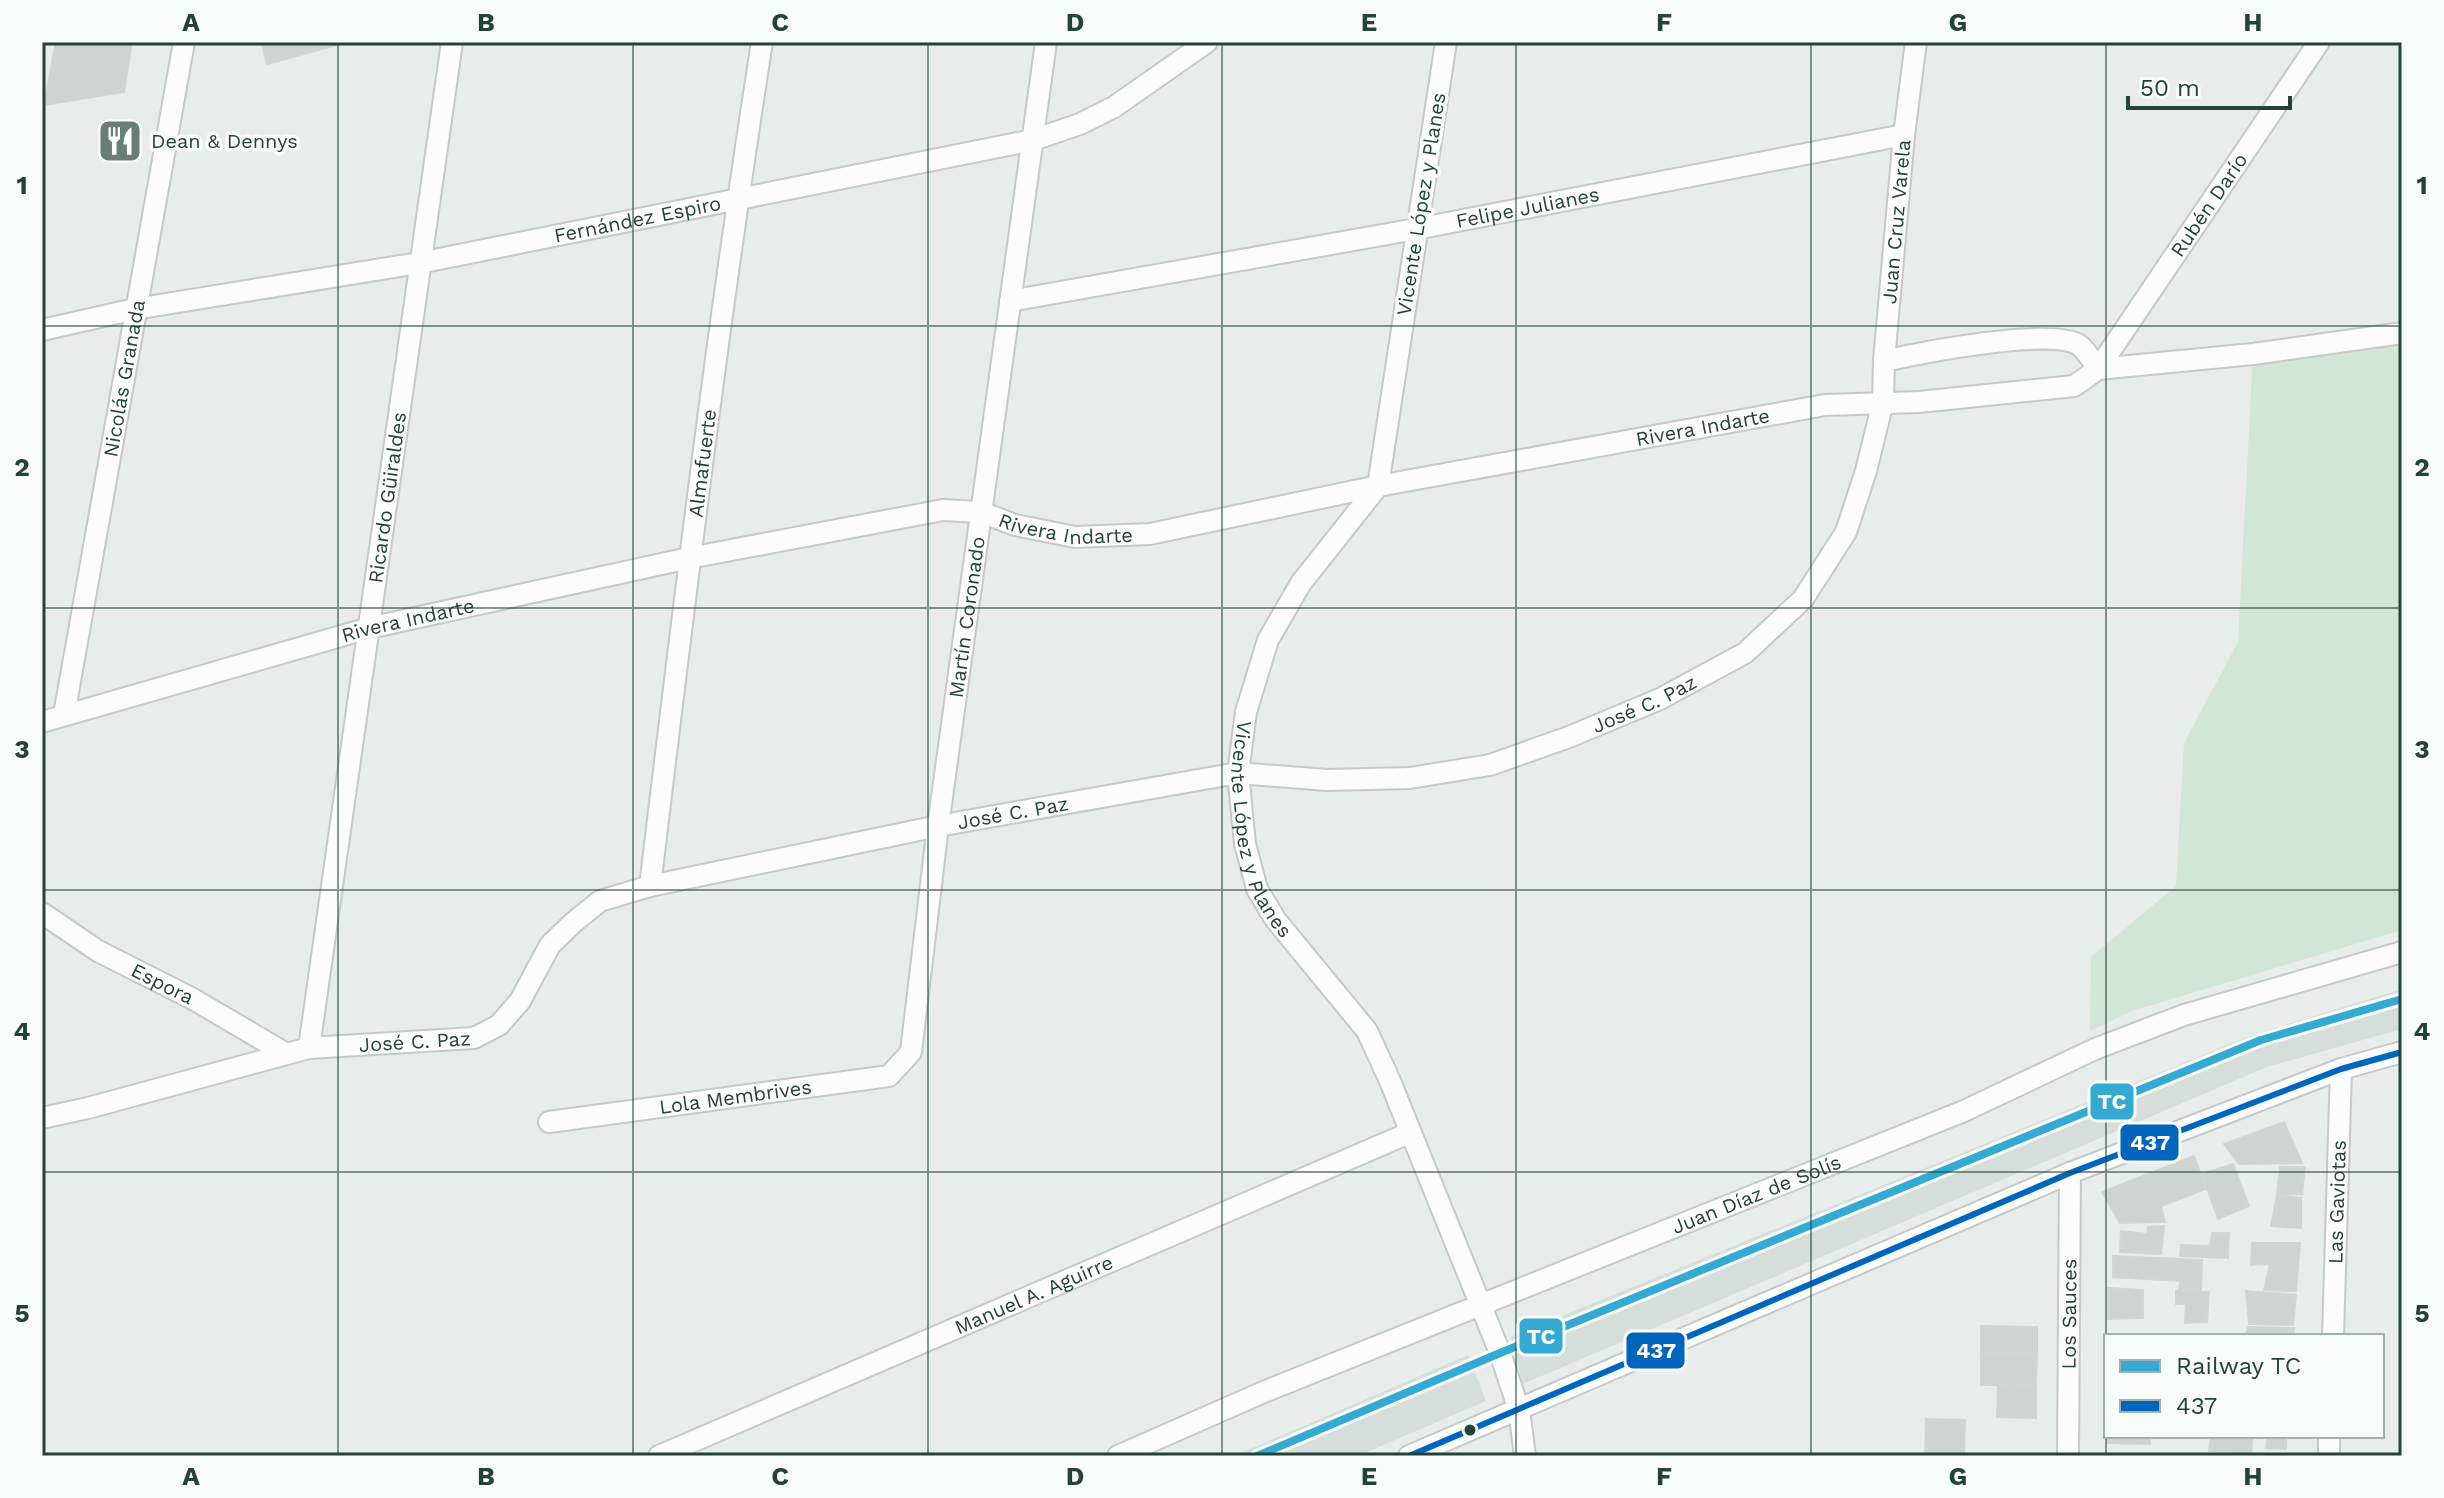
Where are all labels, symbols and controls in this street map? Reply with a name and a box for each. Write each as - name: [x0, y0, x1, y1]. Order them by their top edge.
- text: A: [182, 7, 200, 37]
- text: B: [477, 7, 495, 37]
- text: C: [771, 7, 789, 37]
- text: D: [1066, 7, 1084, 37]
- text: E: [1361, 7, 1377, 37]
- text: F: [1656, 7, 1672, 37]
- text: G: [1949, 7, 1967, 37]
- text: H: [2243, 7, 2263, 37]
- scale bar: [2128, 60, 2290, 110]
- text: 50 m: [2140, 74, 2200, 102]
- street label: Vicente López y Planes: [1392, 91, 1450, 317]
- restaurant icon: Dean & Dennys: [96, 117, 144, 165]
- place label: Dean & Dennys: [151, 129, 298, 153]
- street label: Juan Cruz Varela: [1877, 139, 1916, 305]
- street label: Rubén Darío: [2165, 149, 2252, 261]
- text: 1: [16, 170, 28, 200]
- text: 1: [2416, 170, 2428, 200]
- street label: Felipe Julianes: [1454, 182, 1601, 233]
- street label: Fernández Espiro: [552, 191, 723, 248]
- street label: Nicolás Granada: [98, 298, 150, 459]
- street label: Rivera Indarte: [1634, 403, 1772, 451]
- street label: Almafuerte: [683, 408, 721, 519]
- street label: Ricardo Güiraldes: [363, 410, 411, 585]
- text: 2: [14, 452, 30, 482]
- text: 2: [2414, 452, 2430, 482]
- street label: Rivera Indarte: [995, 508, 1133, 549]
- street label: Martín Coronado: [944, 535, 990, 699]
- street label: Rivera Indarte: [339, 593, 477, 647]
- street label: José C. Paz: [1589, 670, 1701, 738]
- street label: Vicente López y Planes: [1226, 719, 1297, 942]
- text: 3: [14, 734, 30, 764]
- text: 3: [2414, 734, 2430, 764]
- street label: José C. Paz: [956, 791, 1070, 834]
- street label: Espora: [127, 958, 198, 1009]
- text: 4: [14, 1016, 31, 1046]
- text: 4: [2414, 1016, 2431, 1046]
- street label: José C. Paz: [358, 1026, 471, 1057]
- street label: Lola Membrives: [658, 1075, 813, 1119]
- line badge: TC: [2089, 1082, 2135, 1121]
- text: TC: [2098, 1089, 2126, 1114]
- line badge: 437: [2119, 1123, 2180, 1162]
- text: 437: [2130, 1130, 2170, 1155]
- street label: Las Gaviotas: [2323, 1140, 2351, 1264]
- street label: Juan Díaz de Solís: [1668, 1150, 1844, 1239]
- street label: Manuel A. Aguirre: [951, 1250, 1116, 1339]
- street label: Los Sauces: [2057, 1259, 2081, 1369]
- text: 5: [14, 1298, 30, 1328]
- text: 5: [2414, 1298, 2430, 1328]
- line badge: TC: [1518, 1317, 1564, 1355]
- text: TC: [1527, 1324, 1555, 1349]
- line badge: 437: [1625, 1331, 1686, 1370]
- legend: [2104, 1334, 2384, 1438]
- text: 437: [1636, 1338, 1676, 1363]
- text: Railway TC: [2176, 1352, 2301, 1380]
- text: 437: [2176, 1392, 2217, 1420]
- unlabelled marker: [1462, 1422, 1478, 1438]
- text: A: [182, 1461, 200, 1491]
- text: B: [477, 1461, 495, 1491]
- text: C: [771, 1461, 789, 1491]
- text: D: [1066, 1461, 1084, 1491]
- text: E: [1361, 1461, 1377, 1491]
- text: F: [1656, 1461, 1672, 1491]
- text: G: [1949, 1461, 1967, 1491]
- text: H: [2243, 1461, 2263, 1491]

